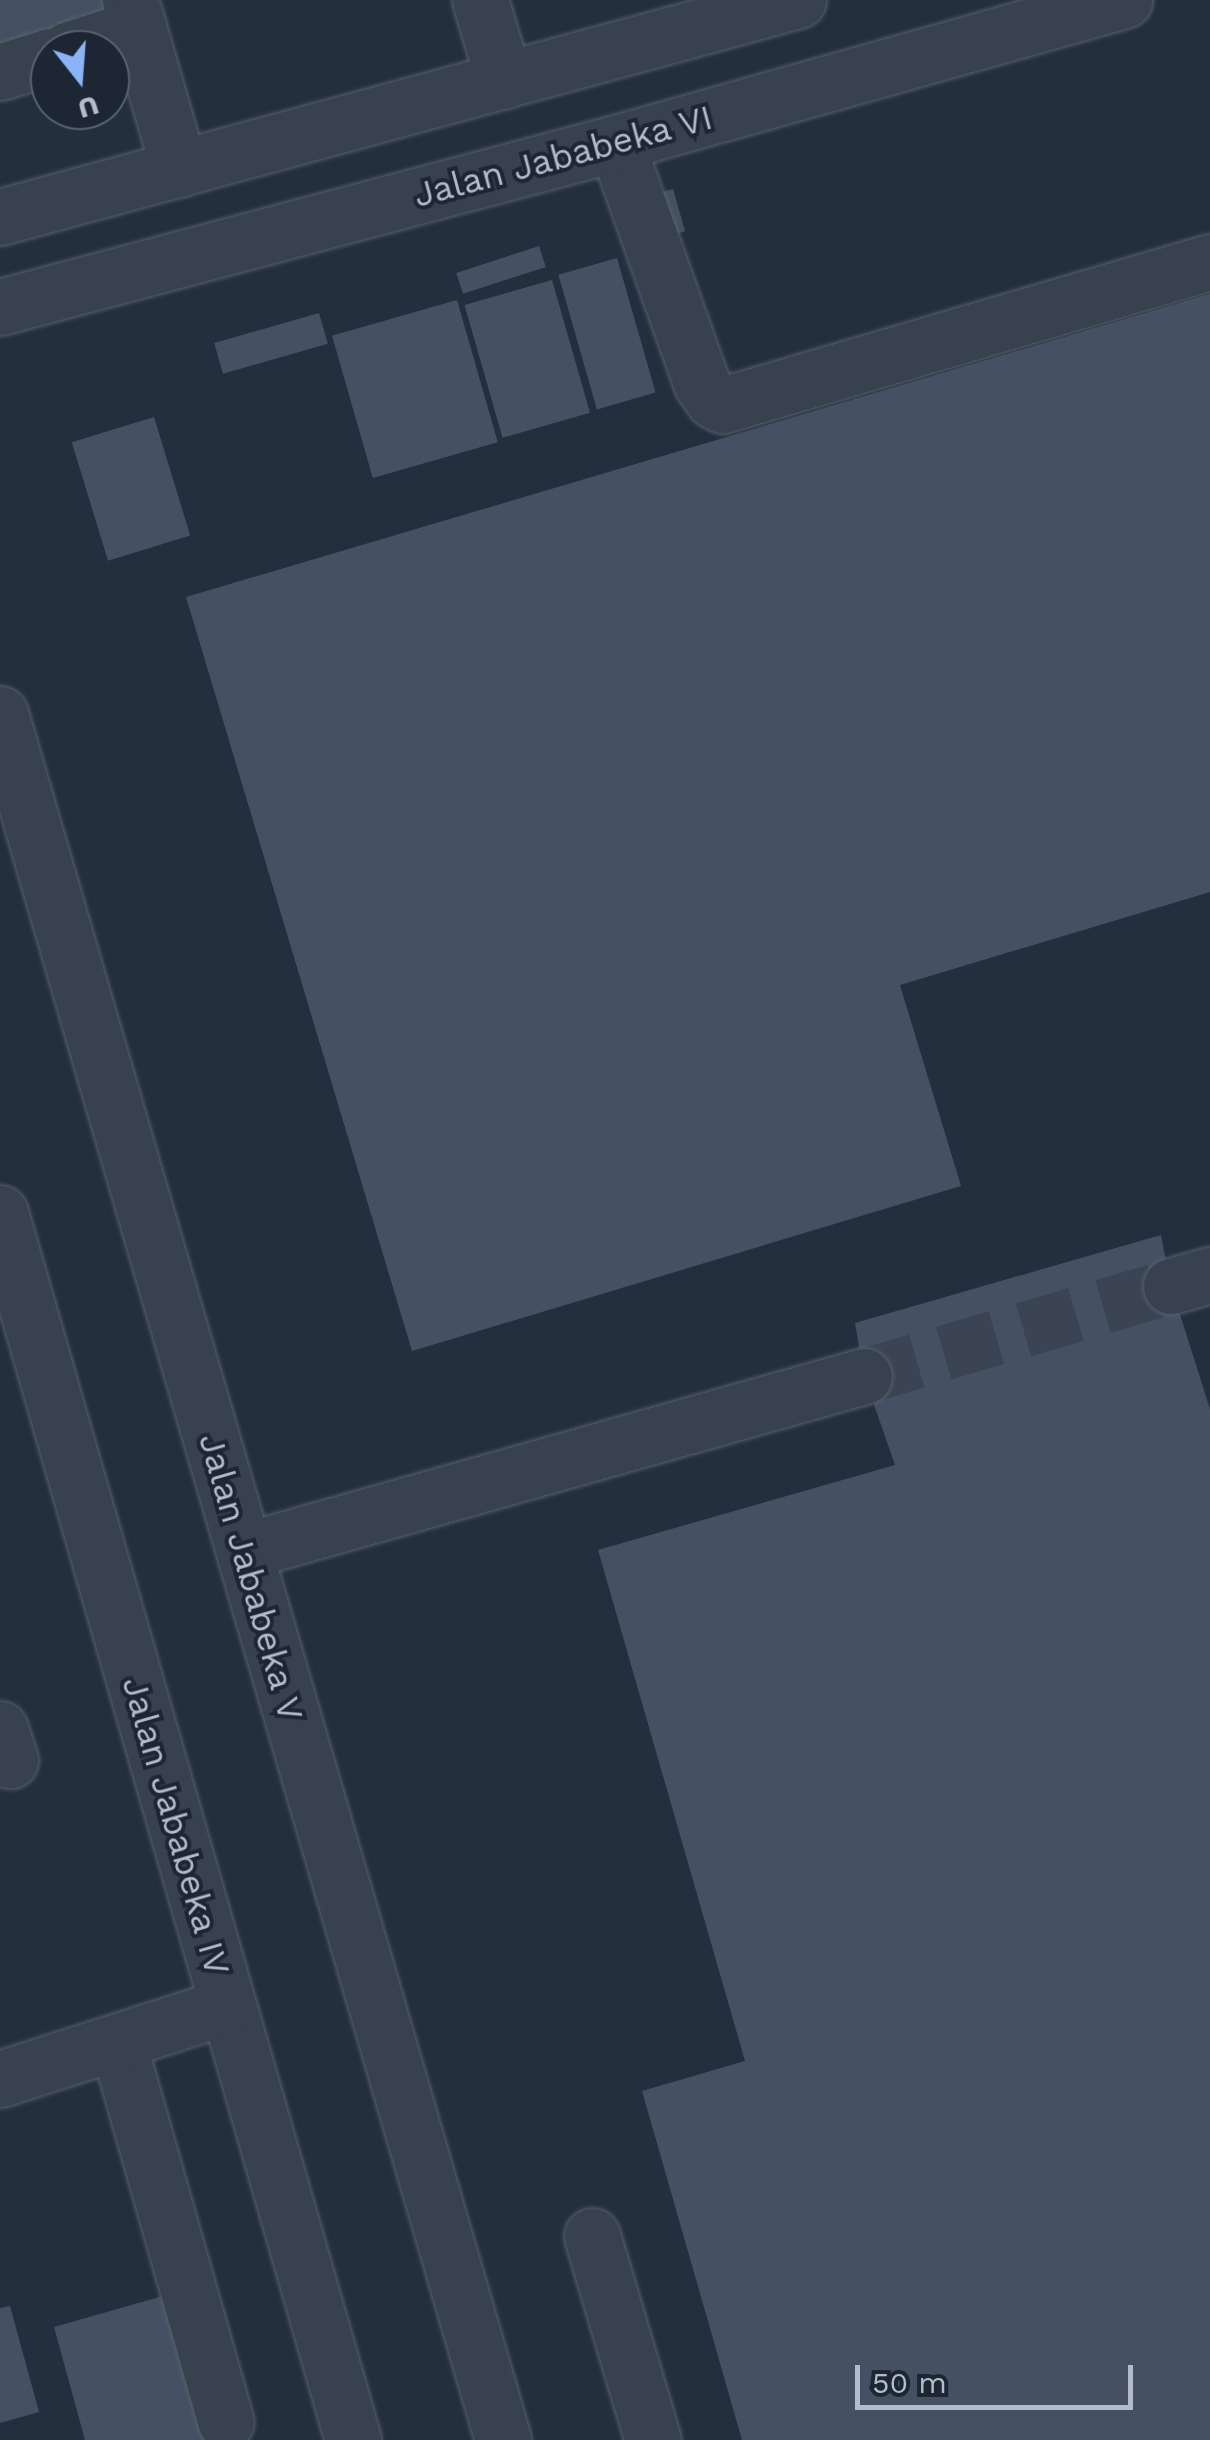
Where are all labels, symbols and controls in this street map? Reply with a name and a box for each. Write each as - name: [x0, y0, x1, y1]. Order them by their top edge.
- north arrow: [30, 30, 130, 130]
- text: U: [74, 89, 103, 126]
- street label: Jalan Jababeka VI: [408, 96, 718, 216]
- street label: Jalan Jababeka V: [189, 1427, 313, 1727]
- street label: Jalan Jababeka IV: [113, 1671, 239, 1981]
- scale bar: [860, 2345, 1138, 2407]
- text: 50 m: [872, 2365, 947, 2400]

